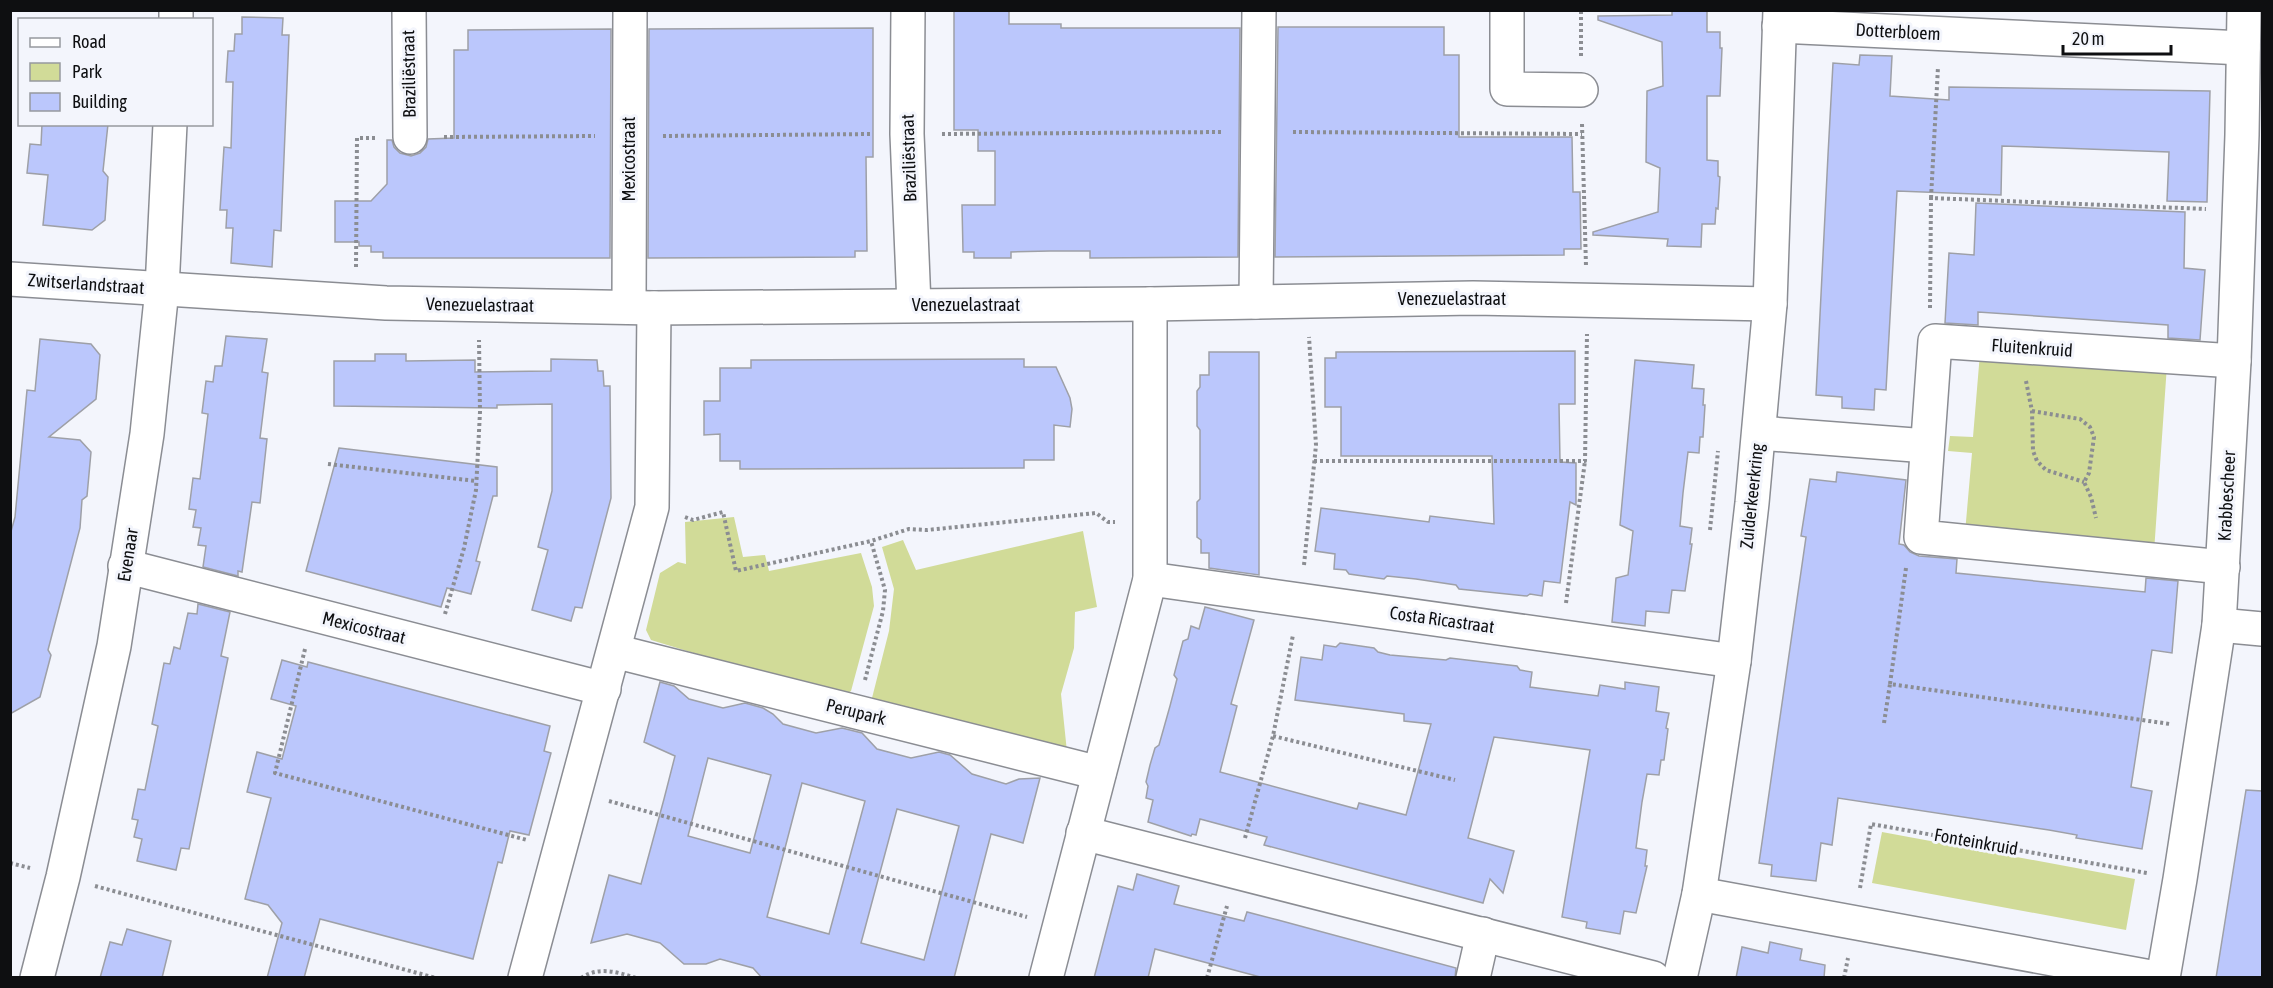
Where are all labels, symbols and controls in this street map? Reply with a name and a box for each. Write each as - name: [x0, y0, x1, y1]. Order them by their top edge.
- legend: [18, 18, 213, 126]
- scale bar: [2063, 18, 2171, 56]
- street label: Dotterbloem: [1855, 19, 1941, 44]
- text: 20 m: [2072, 28, 2104, 49]
- street label: Braziliëstraat: [397, 30, 420, 118]
- text: Road: [72, 31, 106, 52]
- text: Park: [72, 61, 102, 82]
- text: Building: [72, 91, 127, 112]
- street label: Braziliëstraat: [896, 114, 921, 202]
- street label: Mexicostraat: [618, 117, 639, 202]
- street label: Zwitserlandstraat: [27, 269, 145, 298]
- street label: Venezuelastraat: [1398, 288, 1506, 309]
- street label: Venezuelastraat: [426, 293, 534, 316]
- street label: Venezuelastraat: [912, 294, 1020, 315]
- street label: Fluitenkruid: [1991, 334, 2073, 361]
- street label: Zuiderkeerkring: [1736, 442, 1768, 550]
- street label: Krabbescheer: [2214, 449, 2239, 542]
- street label: Evenaar: [113, 526, 142, 583]
- street label: Costa Ricastraat: [1388, 602, 1496, 637]
- street label: Mexicostraat: [320, 607, 408, 648]
- street label: Perupark: [824, 694, 888, 729]
- street label: Fonteinkruid: [1933, 824, 2020, 859]

